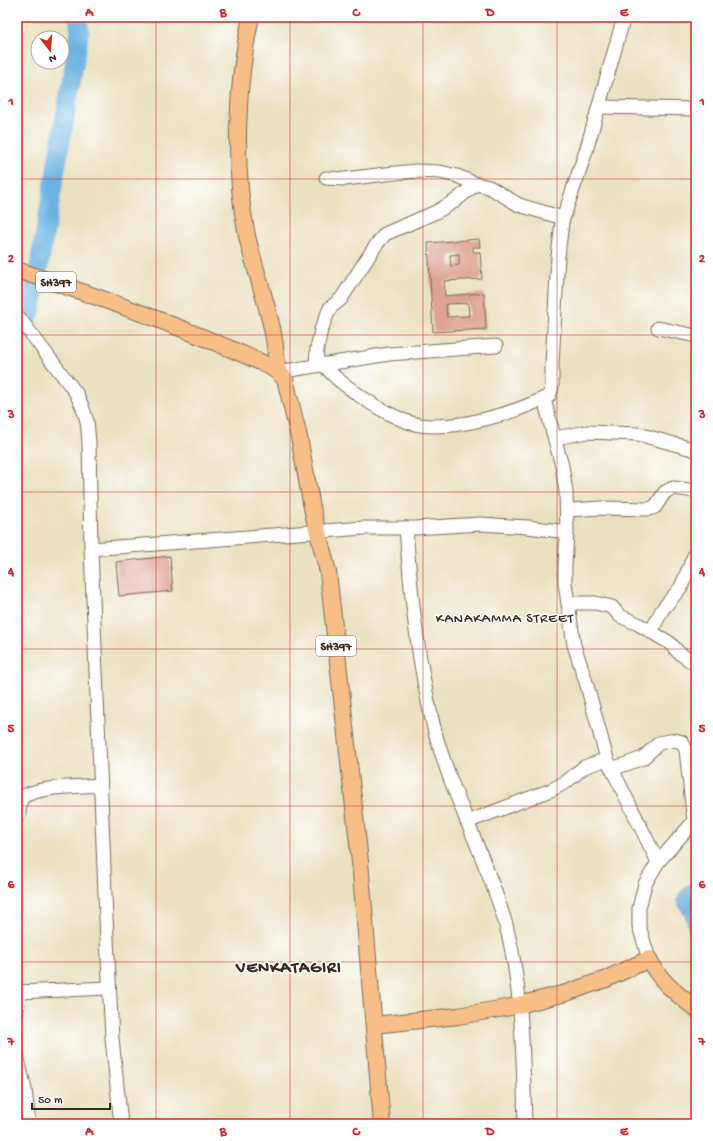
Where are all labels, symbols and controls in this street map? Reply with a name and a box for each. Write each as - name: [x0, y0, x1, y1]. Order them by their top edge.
- text: A: [84, 6, 94, 21]
- text: B: [219, 6, 228, 21]
- text: C: [351, 6, 361, 21]
- text: D: [485, 6, 495, 21]
- text: E: [620, 6, 629, 21]
- north arrow: [30, 30, 70, 70]
- text: N: [47, 51, 58, 64]
- text: 1: [7, 95, 14, 110]
- text: 1: [698, 95, 705, 110]
- text: 2: [8, 252, 15, 267]
- text: 2: [699, 252, 706, 267]
- road number: SH397: [36, 272, 76, 292]
- text: 3: [7, 408, 15, 423]
- text: 3: [698, 408, 706, 423]
- text: 4: [7, 565, 15, 580]
- text: 4: [698, 565, 706, 580]
- district label: KANAKAMMA STREET: [436, 611, 574, 628]
- road number: SH397: [316, 636, 356, 656]
- text: 5: [8, 722, 15, 737]
- text: 5: [699, 722, 706, 737]
- text: 6: [8, 878, 15, 893]
- text: 6: [699, 878, 706, 893]
- district label: VENKATAGIRI: [235, 959, 342, 979]
- text: 7: [7, 1035, 16, 1050]
- text: 7: [698, 1035, 707, 1050]
- scale bar: [32, 1085, 110, 1111]
- text: 50 m: [38, 1094, 63, 1108]
- text: A: [84, 1125, 94, 1140]
- text: B: [219, 1125, 228, 1140]
- text: C: [351, 1125, 361, 1140]
- text: D: [485, 1125, 495, 1140]
- text: E: [620, 1125, 629, 1140]

